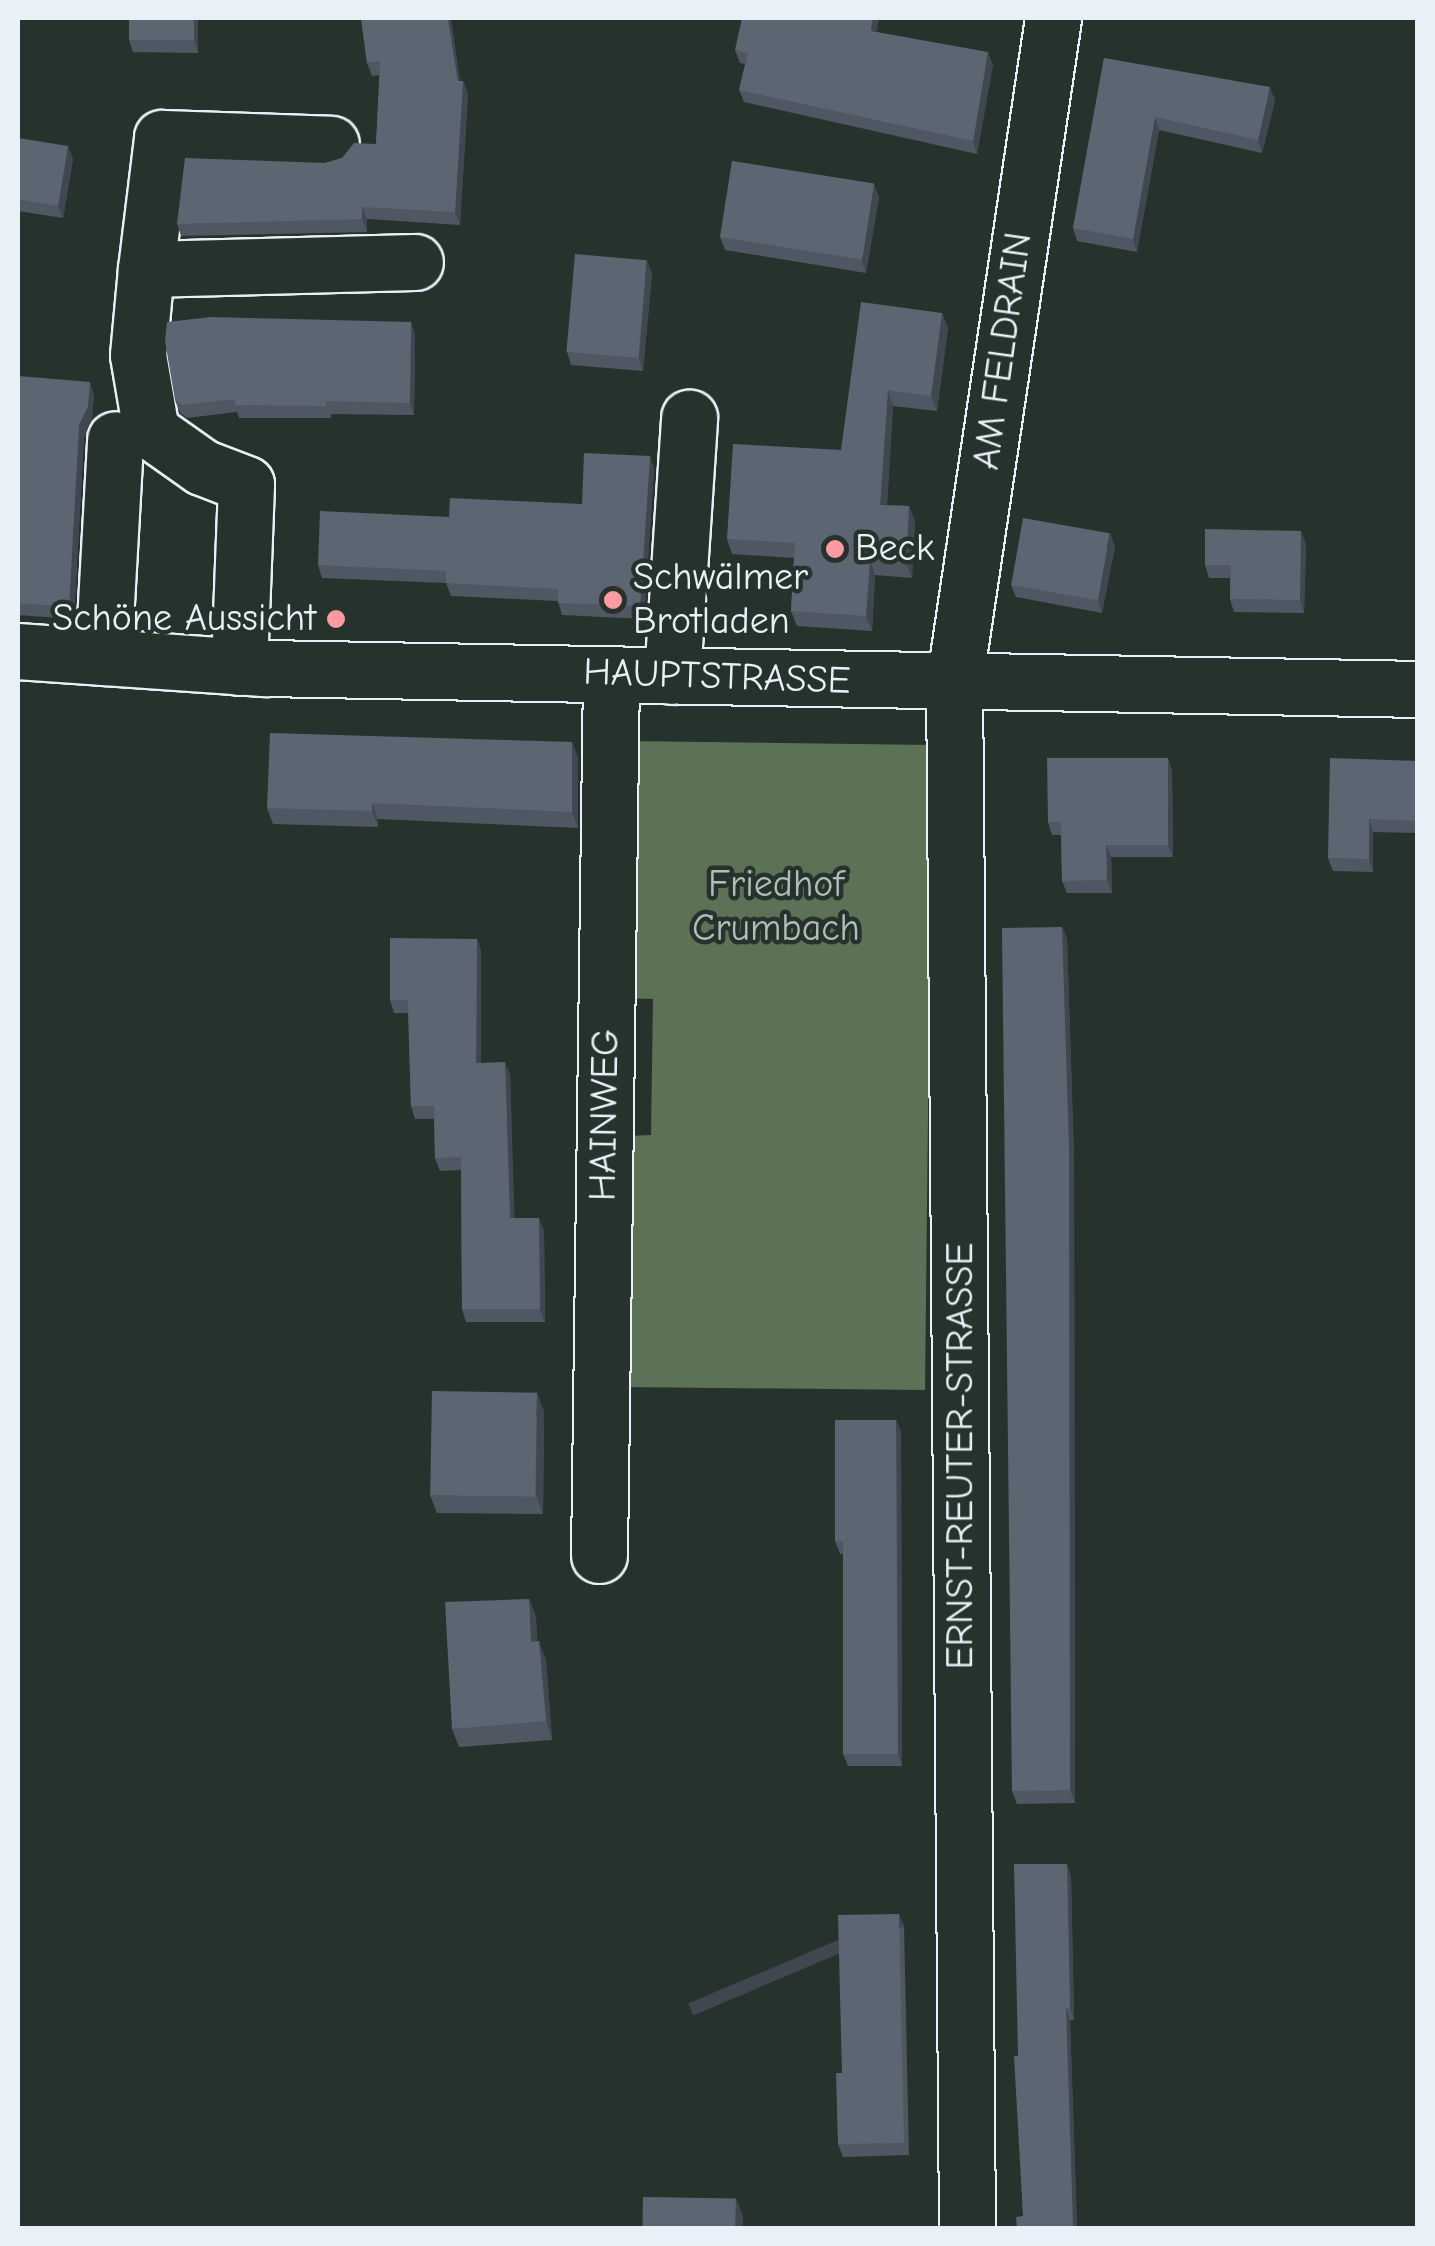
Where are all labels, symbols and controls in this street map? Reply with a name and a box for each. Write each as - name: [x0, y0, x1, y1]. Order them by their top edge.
- street label: AM FELDRAIN: [964, 229, 1042, 473]
- place label: Beck: [855, 526, 934, 572]
- marker: Beck: [824, 538, 846, 560]
- place label: Schwälmer Brotladen: [633, 555, 808, 644]
- marker: Schwälmer Brotladen: [602, 589, 624, 611]
- place label: Schöne Aussicht: [52, 596, 316, 642]
- marker: Schöne Aussicht: [325, 608, 347, 630]
- street label: HAUPTSTRASSE: [583, 650, 851, 704]
- park label: Friedhof Crumbach: [692, 862, 860, 952]
- street label: HAINWEG: [581, 1029, 629, 1201]
- street label: ERNST-REUTER-STRASSE: [938, 1243, 984, 1669]

